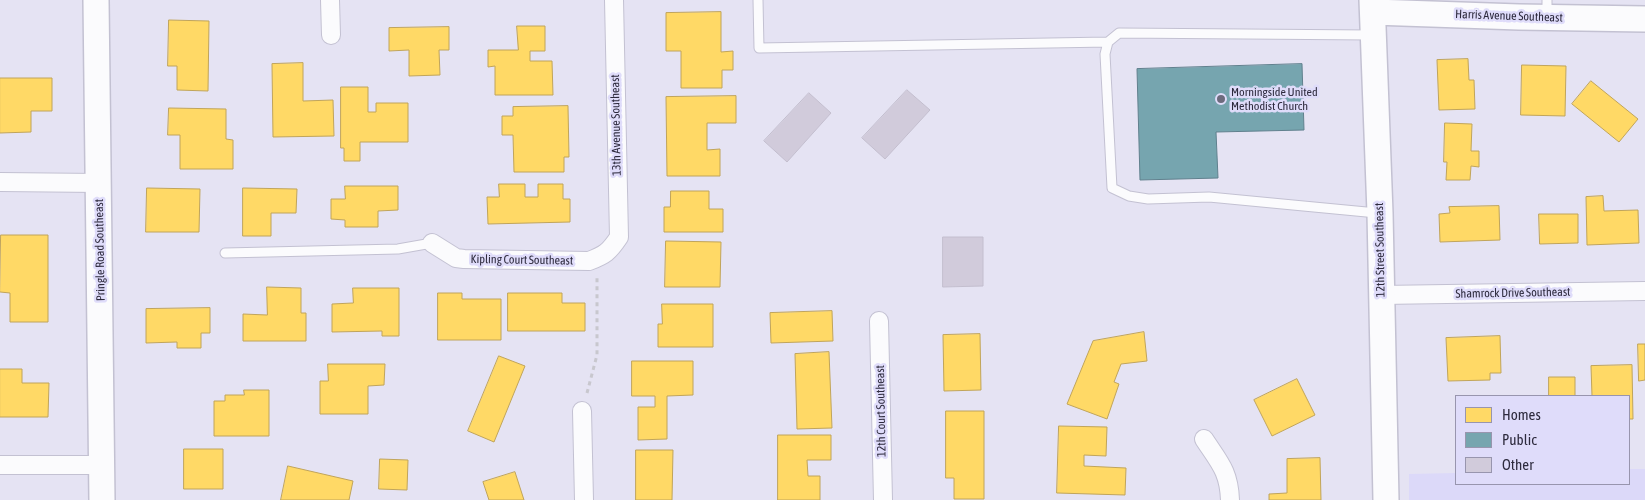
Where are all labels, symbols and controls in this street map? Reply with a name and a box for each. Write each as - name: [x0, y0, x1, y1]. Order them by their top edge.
- street label: Harris Avenue Southeast: [1455, 7, 1563, 25]
- street label: 13th Avenue Southeast: [608, 74, 624, 176]
- place label: Morningside United Methodist Church: [1231, 85, 1318, 113]
- marker: Morningside United Methodist Church: [1215, 93, 1227, 105]
- street label: Pringle Road Southeast: [92, 199, 108, 301]
- street label: 12th Street Southeast: [1372, 203, 1388, 297]
- street label: Kipling Court Southeast: [471, 252, 573, 268]
- street label: Shamrock Drive Southeast: [1455, 285, 1571, 301]
- street label: 12th Court Southeast: [873, 365, 889, 457]
- legend: [1455, 395, 1630, 485]
- text: Homes: [1502, 406, 1541, 423]
- text: Public: [1502, 431, 1537, 448]
- text: Other: [1502, 456, 1534, 473]

